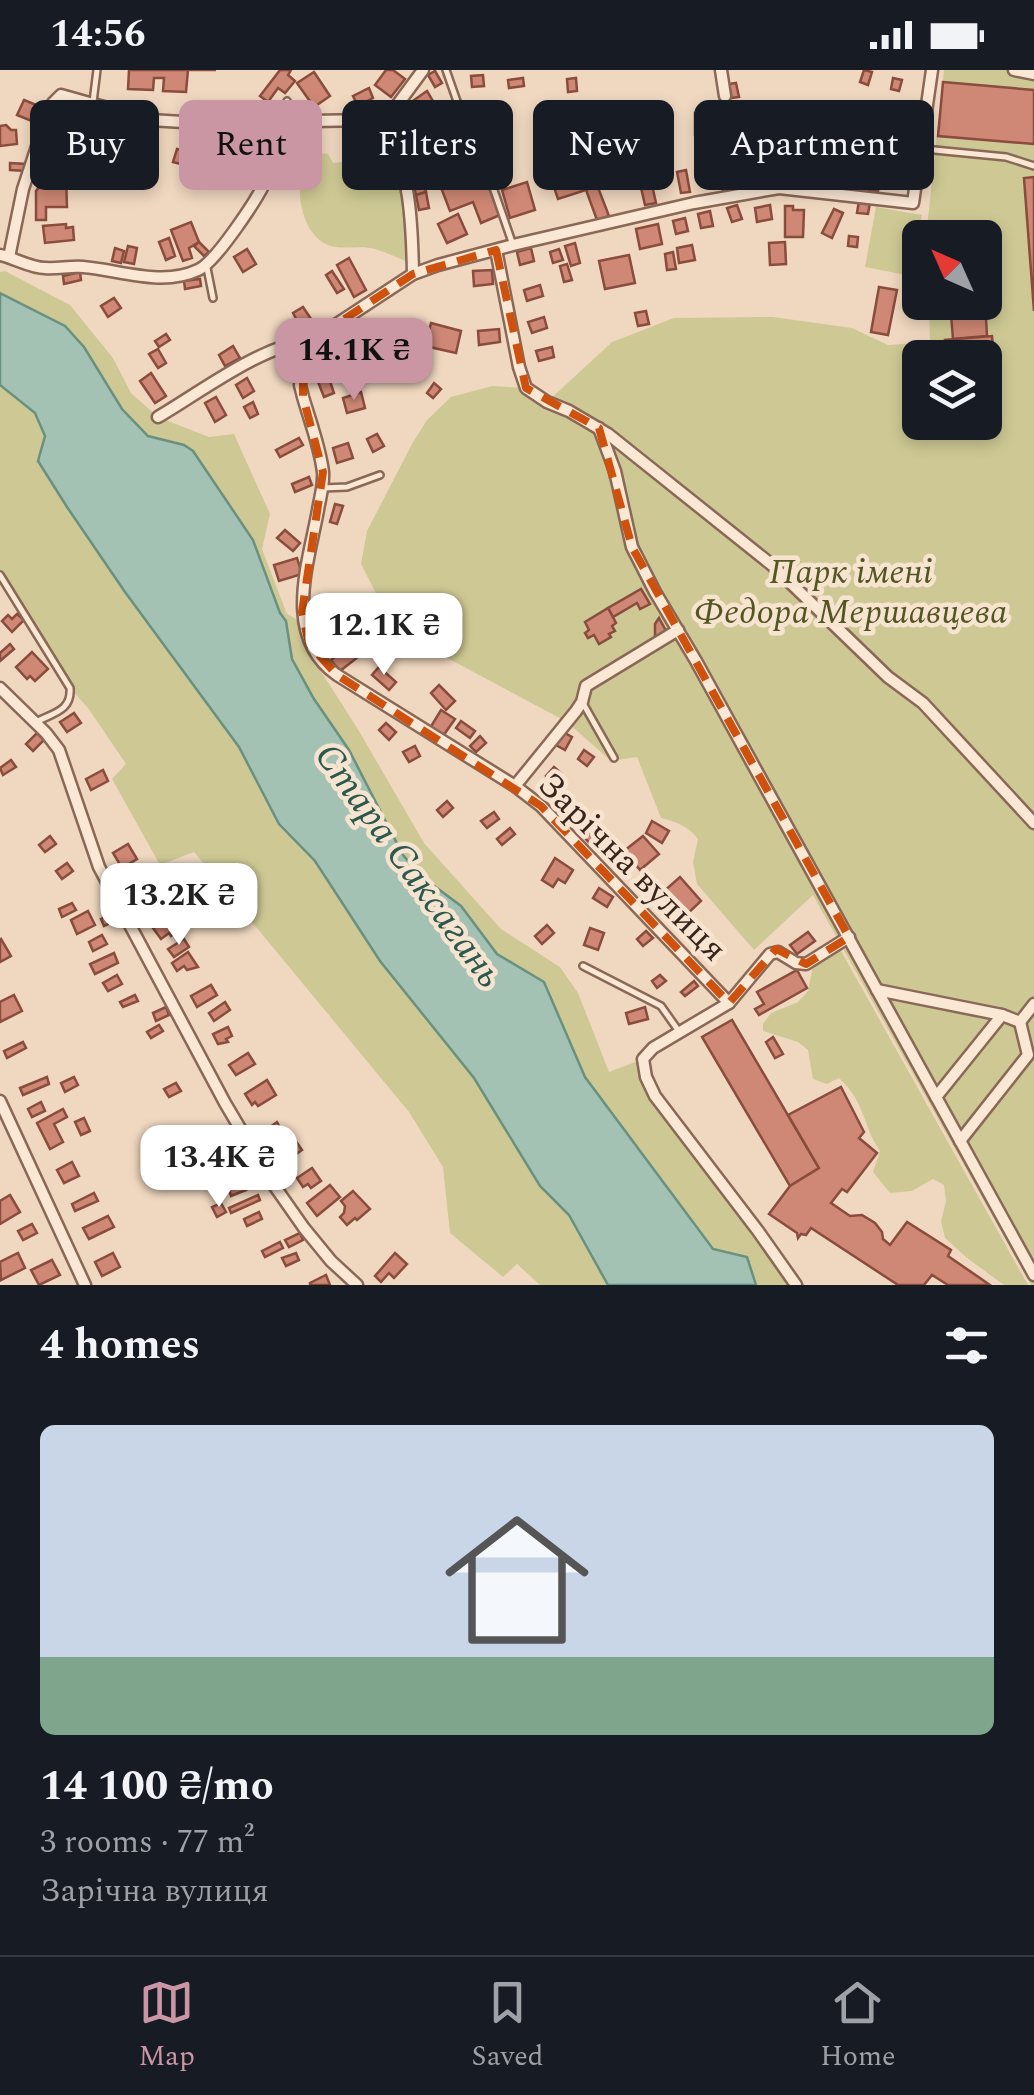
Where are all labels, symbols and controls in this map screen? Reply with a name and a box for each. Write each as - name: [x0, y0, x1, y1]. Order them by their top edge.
- text: 14:56: [50, 6, 145, 64]
- chip: Buy: [30, 100, 159, 190]
- chip: Rent: [179, 100, 322, 190]
- chip: Filters: [342, 100, 513, 190]
- chip: New: [533, 100, 674, 190]
- chip: Apartment: [694, 100, 934, 190]
- north arrow: [902, 220, 1002, 320]
- map controls: [902, 220, 1002, 440]
- pin: 14.1K ₴: [262, 318, 446, 403]
- text: 14.1K ₴: [297, 326, 411, 375]
- button: layers: [902, 340, 1002, 440]
- park label: Парк імені Федора Мершавцева: [694, 546, 1008, 639]
- pin: 12.1K ₴: [292, 593, 476, 678]
- text: 12.1K ₴: [327, 601, 441, 650]
- water label: Стара Саксагань: [299, 731, 517, 1001]
- street label: Зарічна вулиця: [525, 760, 739, 974]
- pin: 13.2K ₴: [87, 863, 271, 948]
- text: 13.2K ₴: [122, 871, 236, 920]
- pin: 13.4K ₴: [127, 1125, 311, 1210]
- text: 13.4K ₴: [162, 1133, 276, 1182]
- text: 4 homes: [40, 1314, 200, 1377]
- icon: filters: [939, 1318, 994, 1373]
- icon: home: [427, 1490, 607, 1670]
- text: 14 100 ₴/mo: [40, 1755, 274, 1818]
- text: 3 rooms · 77 m²: [40, 1818, 254, 1867]
- text: Зарічна вулиця: [40, 1867, 269, 1916]
- tab: Map: [138, 1975, 195, 2078]
- tab: Saved: [472, 1975, 543, 2078]
- tab: Home: [820, 1975, 896, 2078]

